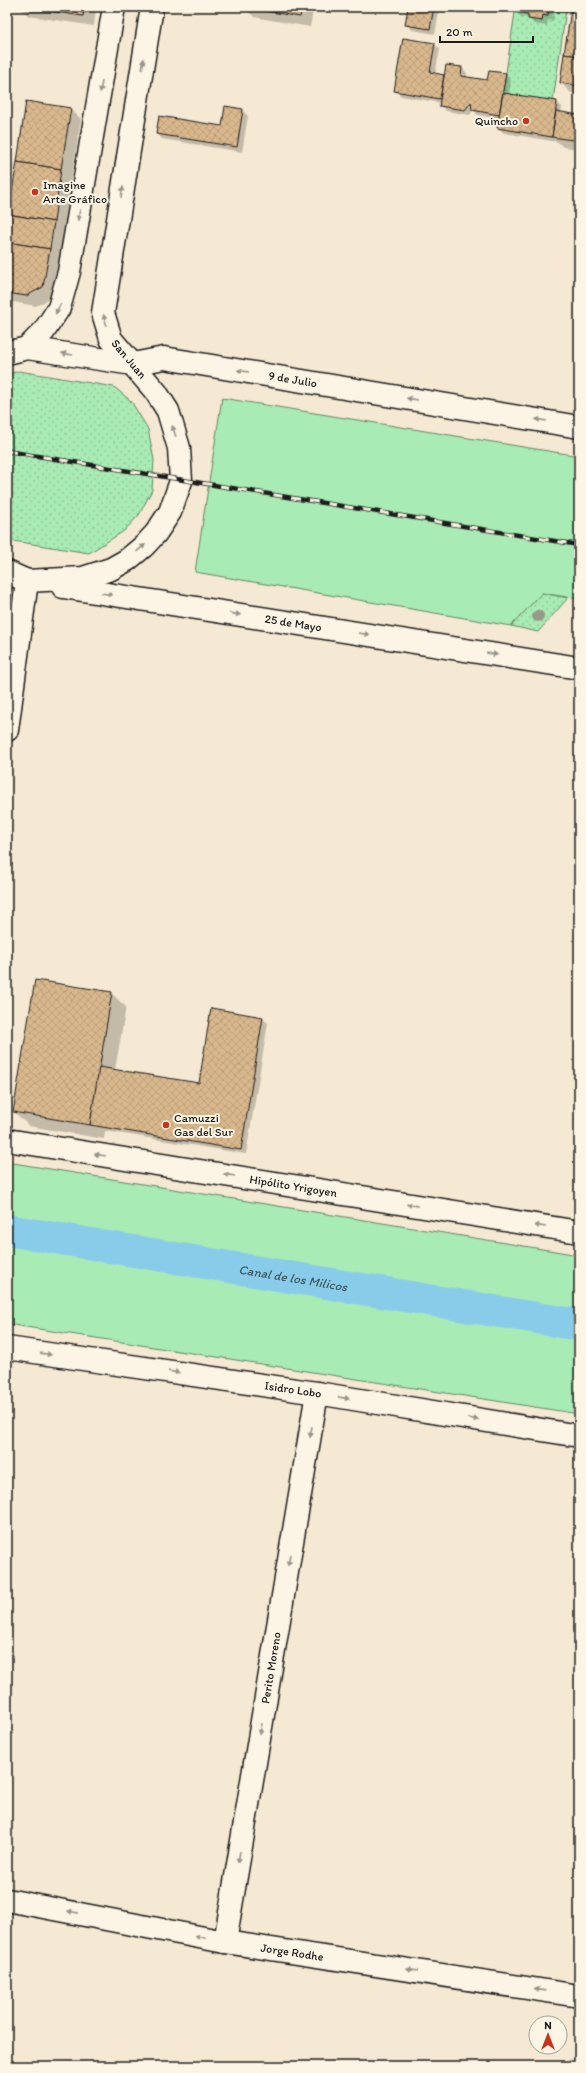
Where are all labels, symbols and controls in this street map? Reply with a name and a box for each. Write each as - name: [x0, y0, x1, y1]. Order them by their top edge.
- scale bar: [440, 18, 533, 44]
- text: 20 m: [446, 25, 473, 39]
- one-way arrow: [140, 58, 146, 70]
- one-way arrow: [98, 81, 104, 93]
- place label: Quincho: [475, 114, 518, 128]
- marker: Quincho: [521, 116, 531, 126]
- place label: Imagine Arte Gráfico: [43, 178, 107, 206]
- one-way arrow: [119, 186, 125, 198]
- marker: Imagine Arte Gráfico: [30, 187, 40, 197]
- one-way arrow: [76, 209, 82, 221]
- one-way arrow: [54, 303, 61, 315]
- one-way arrow: [102, 314, 108, 327]
- street label: San Juan: [108, 336, 150, 382]
- one-way arrow: [60, 351, 73, 357]
- one-way arrow: [237, 368, 249, 374]
- street label: 9 de Julio: [267, 368, 318, 390]
- one-way arrow: [406, 396, 418, 402]
- one-way arrow: [534, 417, 547, 423]
- one-way arrow: [170, 425, 176, 437]
- one-way arrow: [136, 544, 147, 553]
- one-way arrow: [101, 591, 113, 597]
- one-way arrow: [229, 611, 241, 617]
- street label: 25 de Mayo: [264, 612, 323, 635]
- one-way arrow: [357, 631, 370, 637]
- one-way arrow: [486, 651, 498, 657]
- place label: Camuzzi Gas del Sur: [174, 1111, 233, 1139]
- marker: Camuzzi Gas del Sur: [161, 1120, 171, 1130]
- one-way arrow: [94, 1152, 106, 1158]
- one-way arrow: [222, 1172, 235, 1178]
- street label: Hipólito Yrigoyen: [249, 1172, 338, 1200]
- one-way arrow: [406, 1202, 418, 1208]
- one-way arrow: [534, 1223, 547, 1229]
- water label: Canal de los Milicos: [238, 1261, 350, 1294]
- one-way arrow: [40, 1351, 52, 1357]
- one-way arrow: [168, 1369, 180, 1375]
- street label: Isidro Lobo: [264, 1378, 323, 1401]
- one-way arrow: [338, 1395, 351, 1401]
- one-way arrow: [467, 1416, 479, 1422]
- one-way arrow: [308, 1425, 314, 1438]
- one-way arrow: [286, 1554, 292, 1566]
- street label: Perito Moreno: [258, 1631, 284, 1705]
- one-way arrow: [258, 1723, 264, 1735]
- one-way arrow: [236, 1851, 242, 1864]
- one-way arrow: [67, 1909, 79, 1915]
- one-way arrow: [194, 1934, 207, 1940]
- street label: Jorge Rodhe: [260, 1941, 325, 1964]
- one-way arrow: [406, 1967, 418, 1973]
- one-way arrow: [534, 1987, 547, 1993]
- north arrow: [528, 2015, 568, 2055]
- text: N: [544, 2019, 552, 2032]

